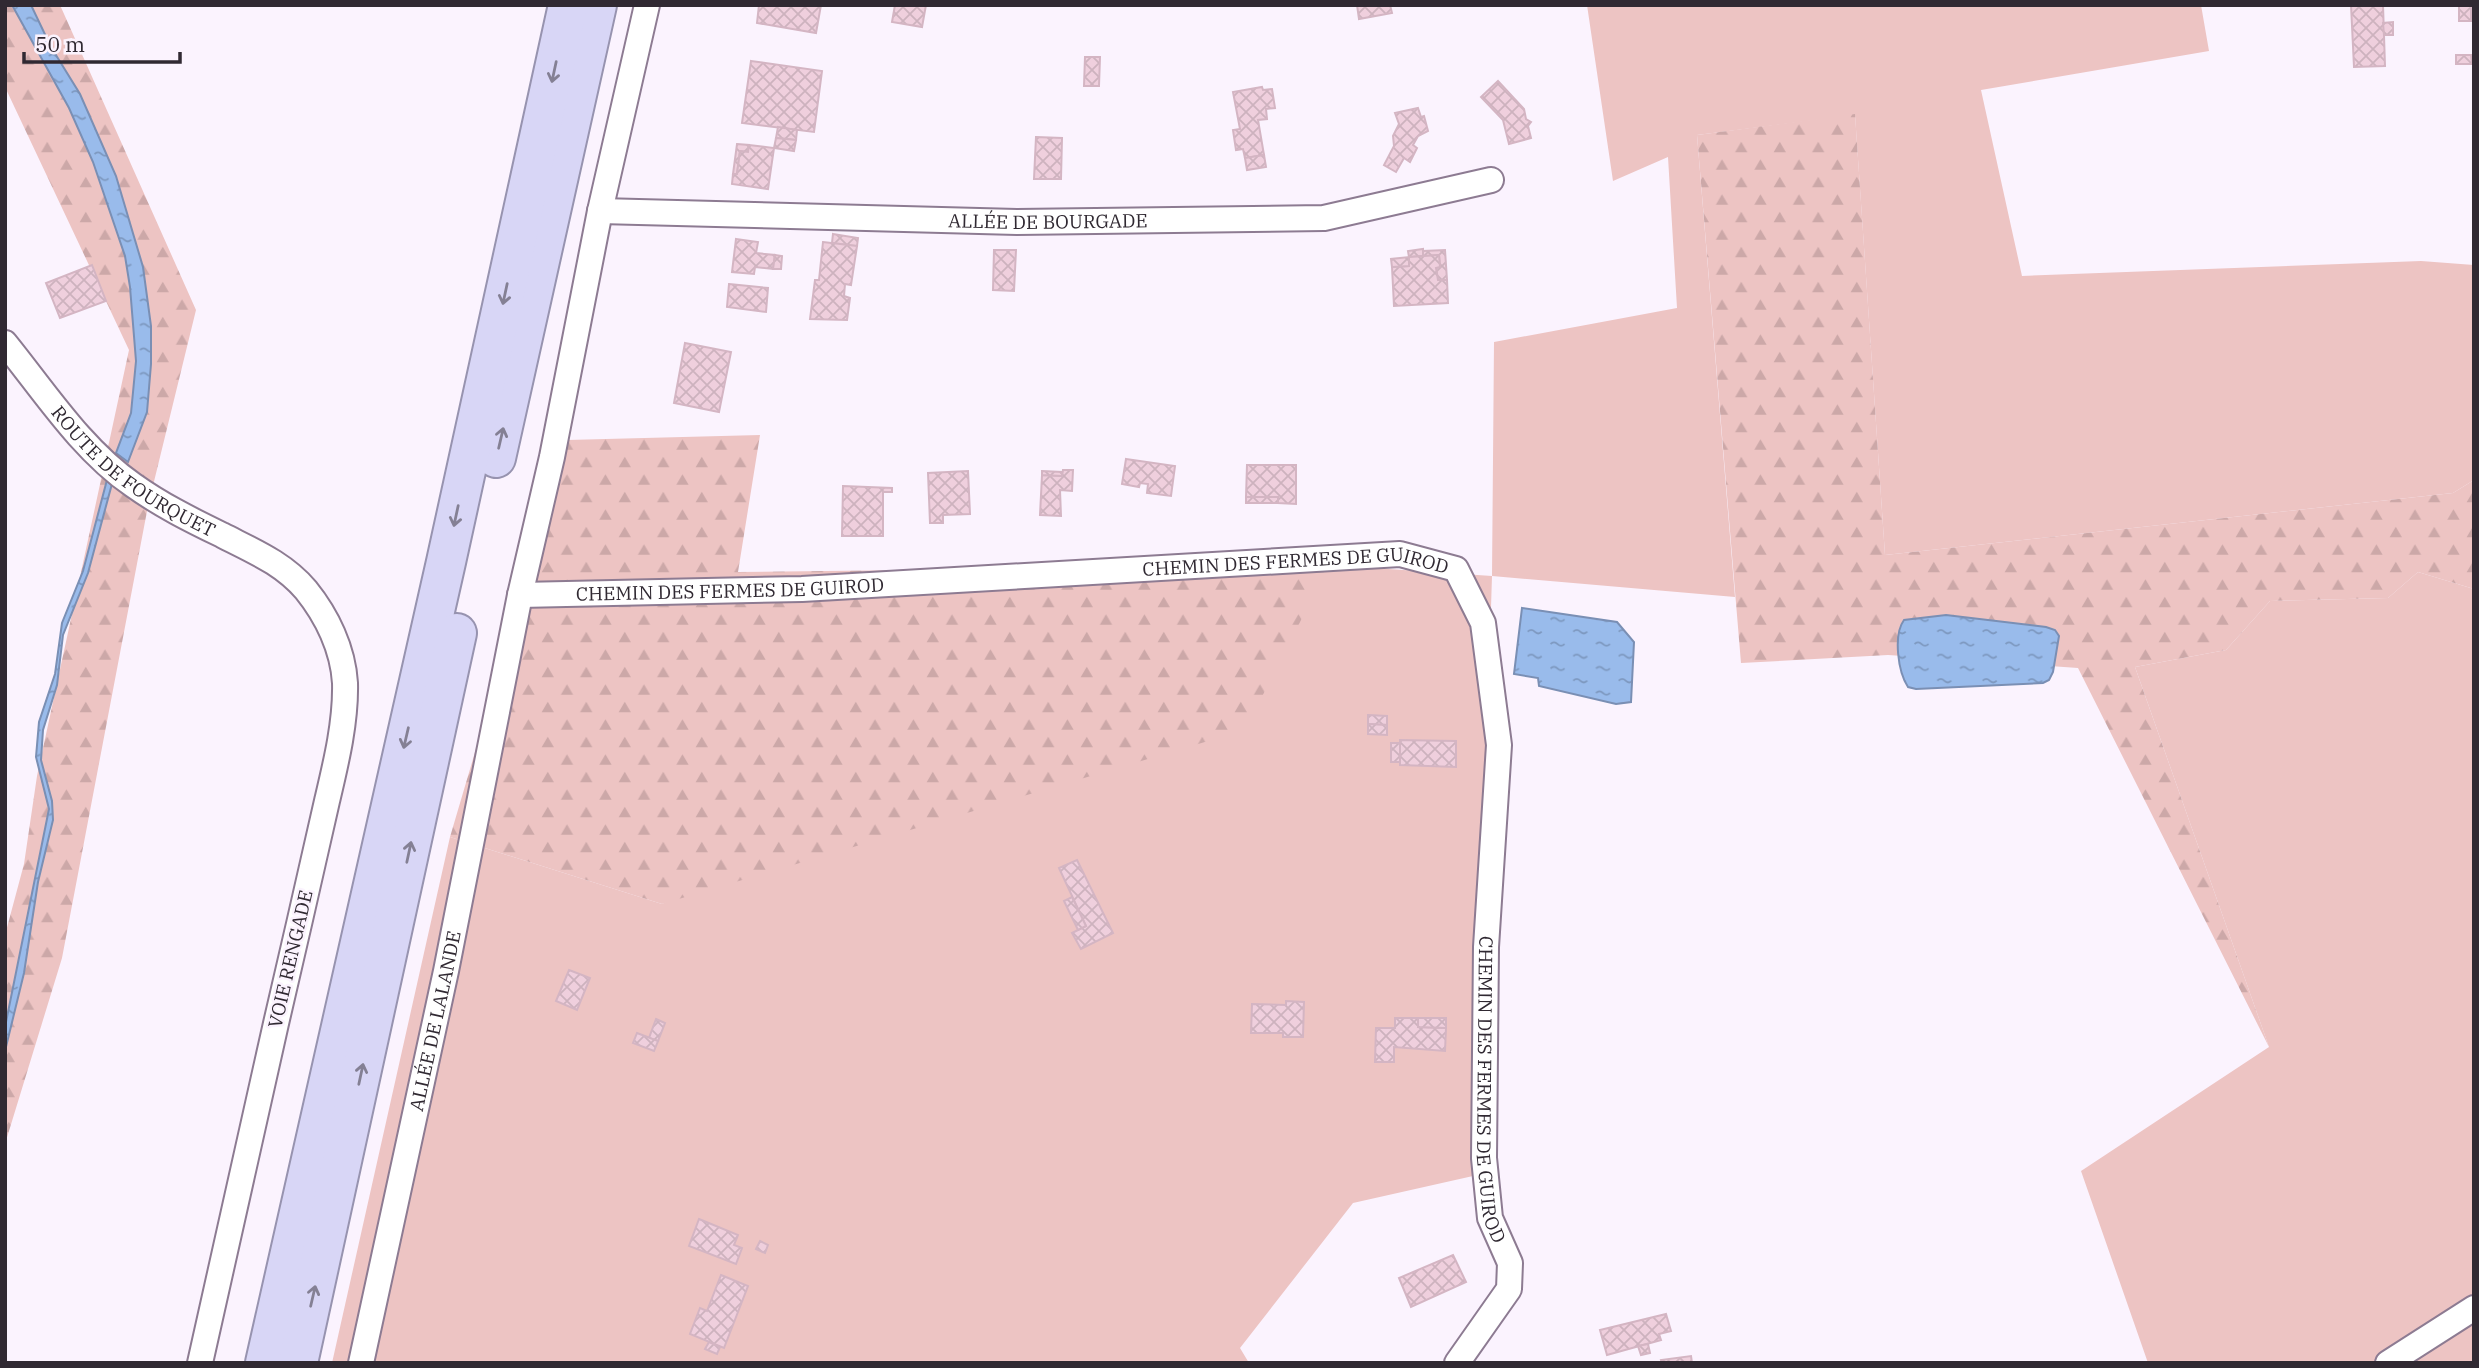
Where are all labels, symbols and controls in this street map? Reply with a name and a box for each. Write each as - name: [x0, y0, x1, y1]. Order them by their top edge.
- scale bar: [24, 21, 180, 65]
- text: 50 m: [35, 30, 85, 58]
- one-way arrow: [546, 60, 560, 83]
- street label: ALLÉE DE BOURGADE: [948, 208, 1148, 234]
- one-way arrow: [497, 282, 511, 305]
- street label: ROUTE DE FOURQUET: [46, 401, 219, 542]
- one-way arrow: [494, 427, 508, 450]
- one-way arrow: [449, 504, 462, 527]
- street label: CHEMIN DES FERMES DE GUIROD: [1142, 542, 1451, 581]
- street label: CHEMIN DES FERMES DE GUIROD: [576, 572, 885, 606]
- one-way arrow: [399, 726, 412, 749]
- one-way arrow: [403, 841, 417, 864]
- street label: VOIE RENGADE: [262, 888, 318, 1030]
- street label: ALLÉE DE LALANDE: [404, 929, 466, 1113]
- street label: CHEMIN DES FERMES DE GUIROD: [1472, 935, 1511, 1247]
- one-way arrow: [355, 1063, 369, 1086]
- one-way arrow: [306, 1285, 320, 1308]

